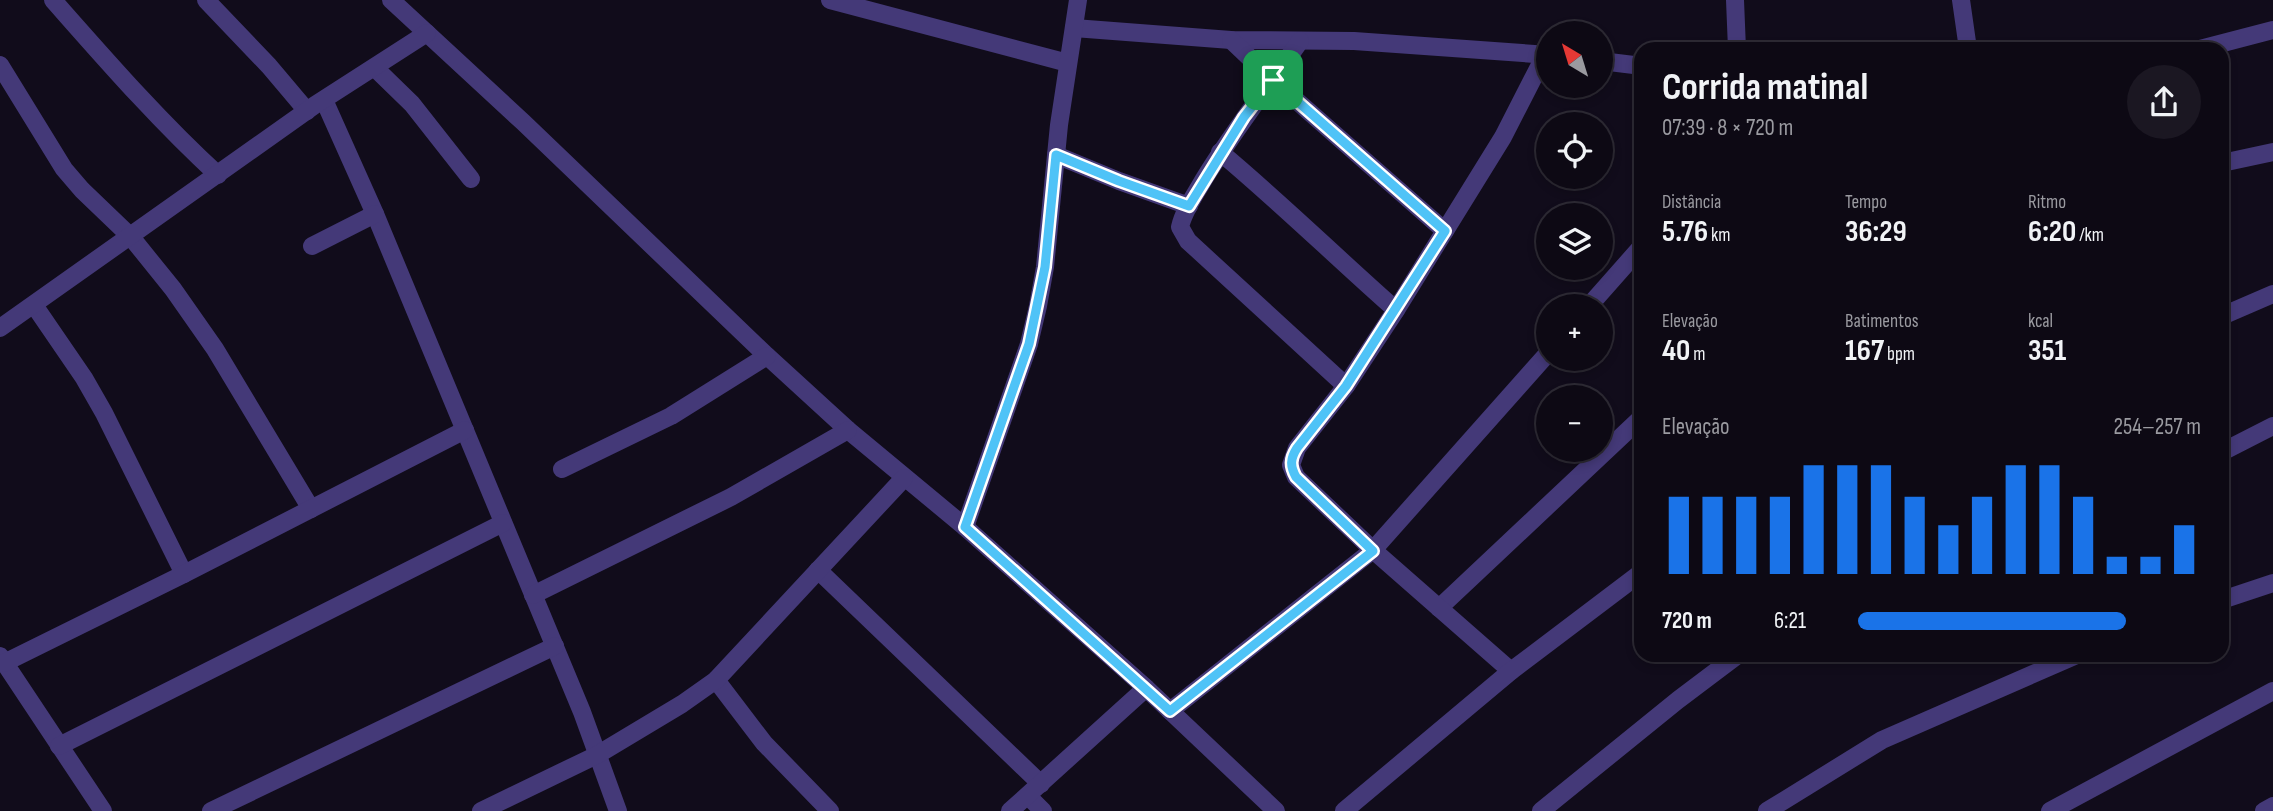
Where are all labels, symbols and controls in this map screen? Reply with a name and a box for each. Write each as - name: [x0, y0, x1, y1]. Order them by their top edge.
- north arrow: [1536, 21, 1614, 98]
- map controls: [1536, 21, 1613, 462]
- pin: [1243, 50, 1303, 110]
- icon: arrive: [1254, 61, 1292, 99]
- text: Corrida matinal: [1662, 65, 1868, 110]
- button: share: [2127, 65, 2201, 139]
- button: locate: [1536, 112, 1613, 189]
- text: 07:39 · 8 × 720 m: [1662, 114, 1793, 142]
- text: Distância: [1662, 191, 1721, 214]
- text: Tempo: [1845, 191, 1887, 214]
- text: Ritmo: [2028, 191, 2066, 214]
- button: layers: [1536, 203, 1613, 280]
- text: 5.76: [1662, 214, 1708, 250]
- text: 36:29: [1845, 214, 1907, 250]
- text: 6:20: [2028, 214, 2076, 250]
- text: km: [1708, 224, 1731, 247]
- text: /km: [2076, 224, 2104, 247]
- button: +: [1536, 294, 1613, 371]
- text: Elevação: [1662, 310, 1718, 333]
- text: Batimentos: [1845, 310, 1919, 333]
- text: kcal: [2028, 310, 2053, 333]
- text: 40: [1662, 333, 1690, 369]
- text: 167: [1845, 333, 1884, 369]
- text: 351: [2028, 333, 2066, 369]
- text: m: [1690, 343, 1705, 366]
- text: bpm: [1884, 343, 1915, 366]
- button: −: [1536, 385, 1613, 462]
- text: Elevação: [1662, 413, 1730, 441]
- text: 254–257 m: [2114, 413, 2201, 441]
- text: 720 m: [1662, 607, 1712, 635]
- text: 6:21: [1774, 607, 1806, 635]

